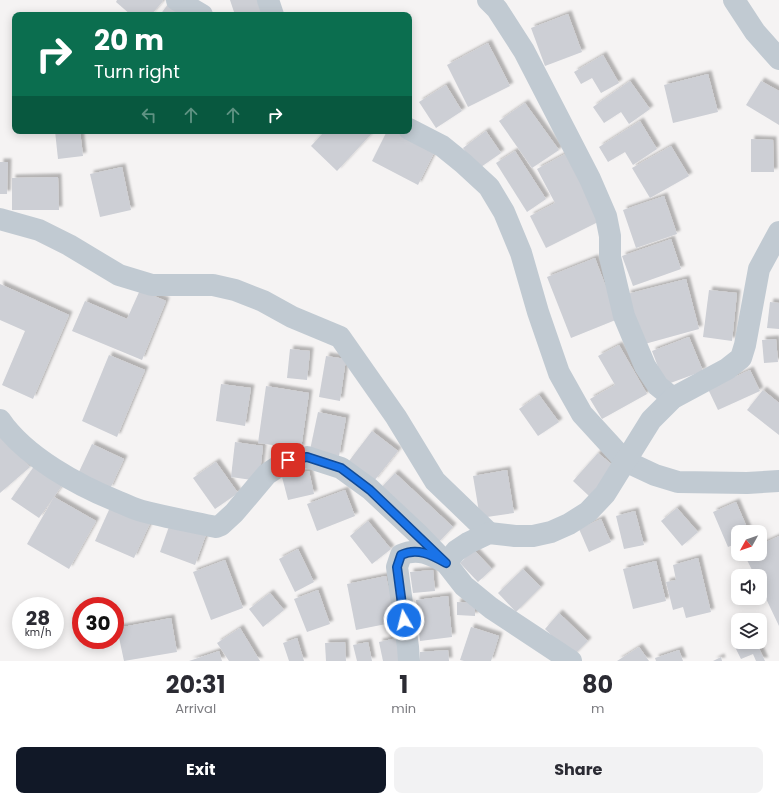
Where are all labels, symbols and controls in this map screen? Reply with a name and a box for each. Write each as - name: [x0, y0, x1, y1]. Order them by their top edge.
- text: 20 m: [94, 21, 164, 60]
- icon: right: [28, 28, 80, 80]
- text: Turn right: [94, 59, 180, 84]
- icon: left: [138, 104, 160, 126]
- icon: ahead: [180, 104, 202, 126]
- icon: ahead: [222, 104, 244, 126]
- icon: right: [264, 104, 286, 126]
- pin: [271, 443, 305, 477]
- icon: arrive: [277, 449, 299, 471]
- north arrow: [731, 525, 767, 561]
- map controls: [731, 525, 767, 649]
- button: sound: [731, 569, 767, 605]
- speed limit sign: 30: [72, 597, 124, 649]
- position arrow: [383, 599, 425, 641]
- text: 28: [26, 604, 50, 632]
- button: layers: [731, 613, 767, 649]
- text: km/h: [25, 625, 51, 640]
- text: 20:31: [166, 668, 226, 701]
- text: 1: [399, 668, 408, 701]
- text: 80: [582, 668, 613, 701]
- text: Arrival: [175, 699, 216, 718]
- text: min: [391, 699, 416, 718]
- text: m: [591, 699, 604, 718]
- button: Exit: [16, 747, 386, 793]
- button: Share: [394, 747, 763, 793]

